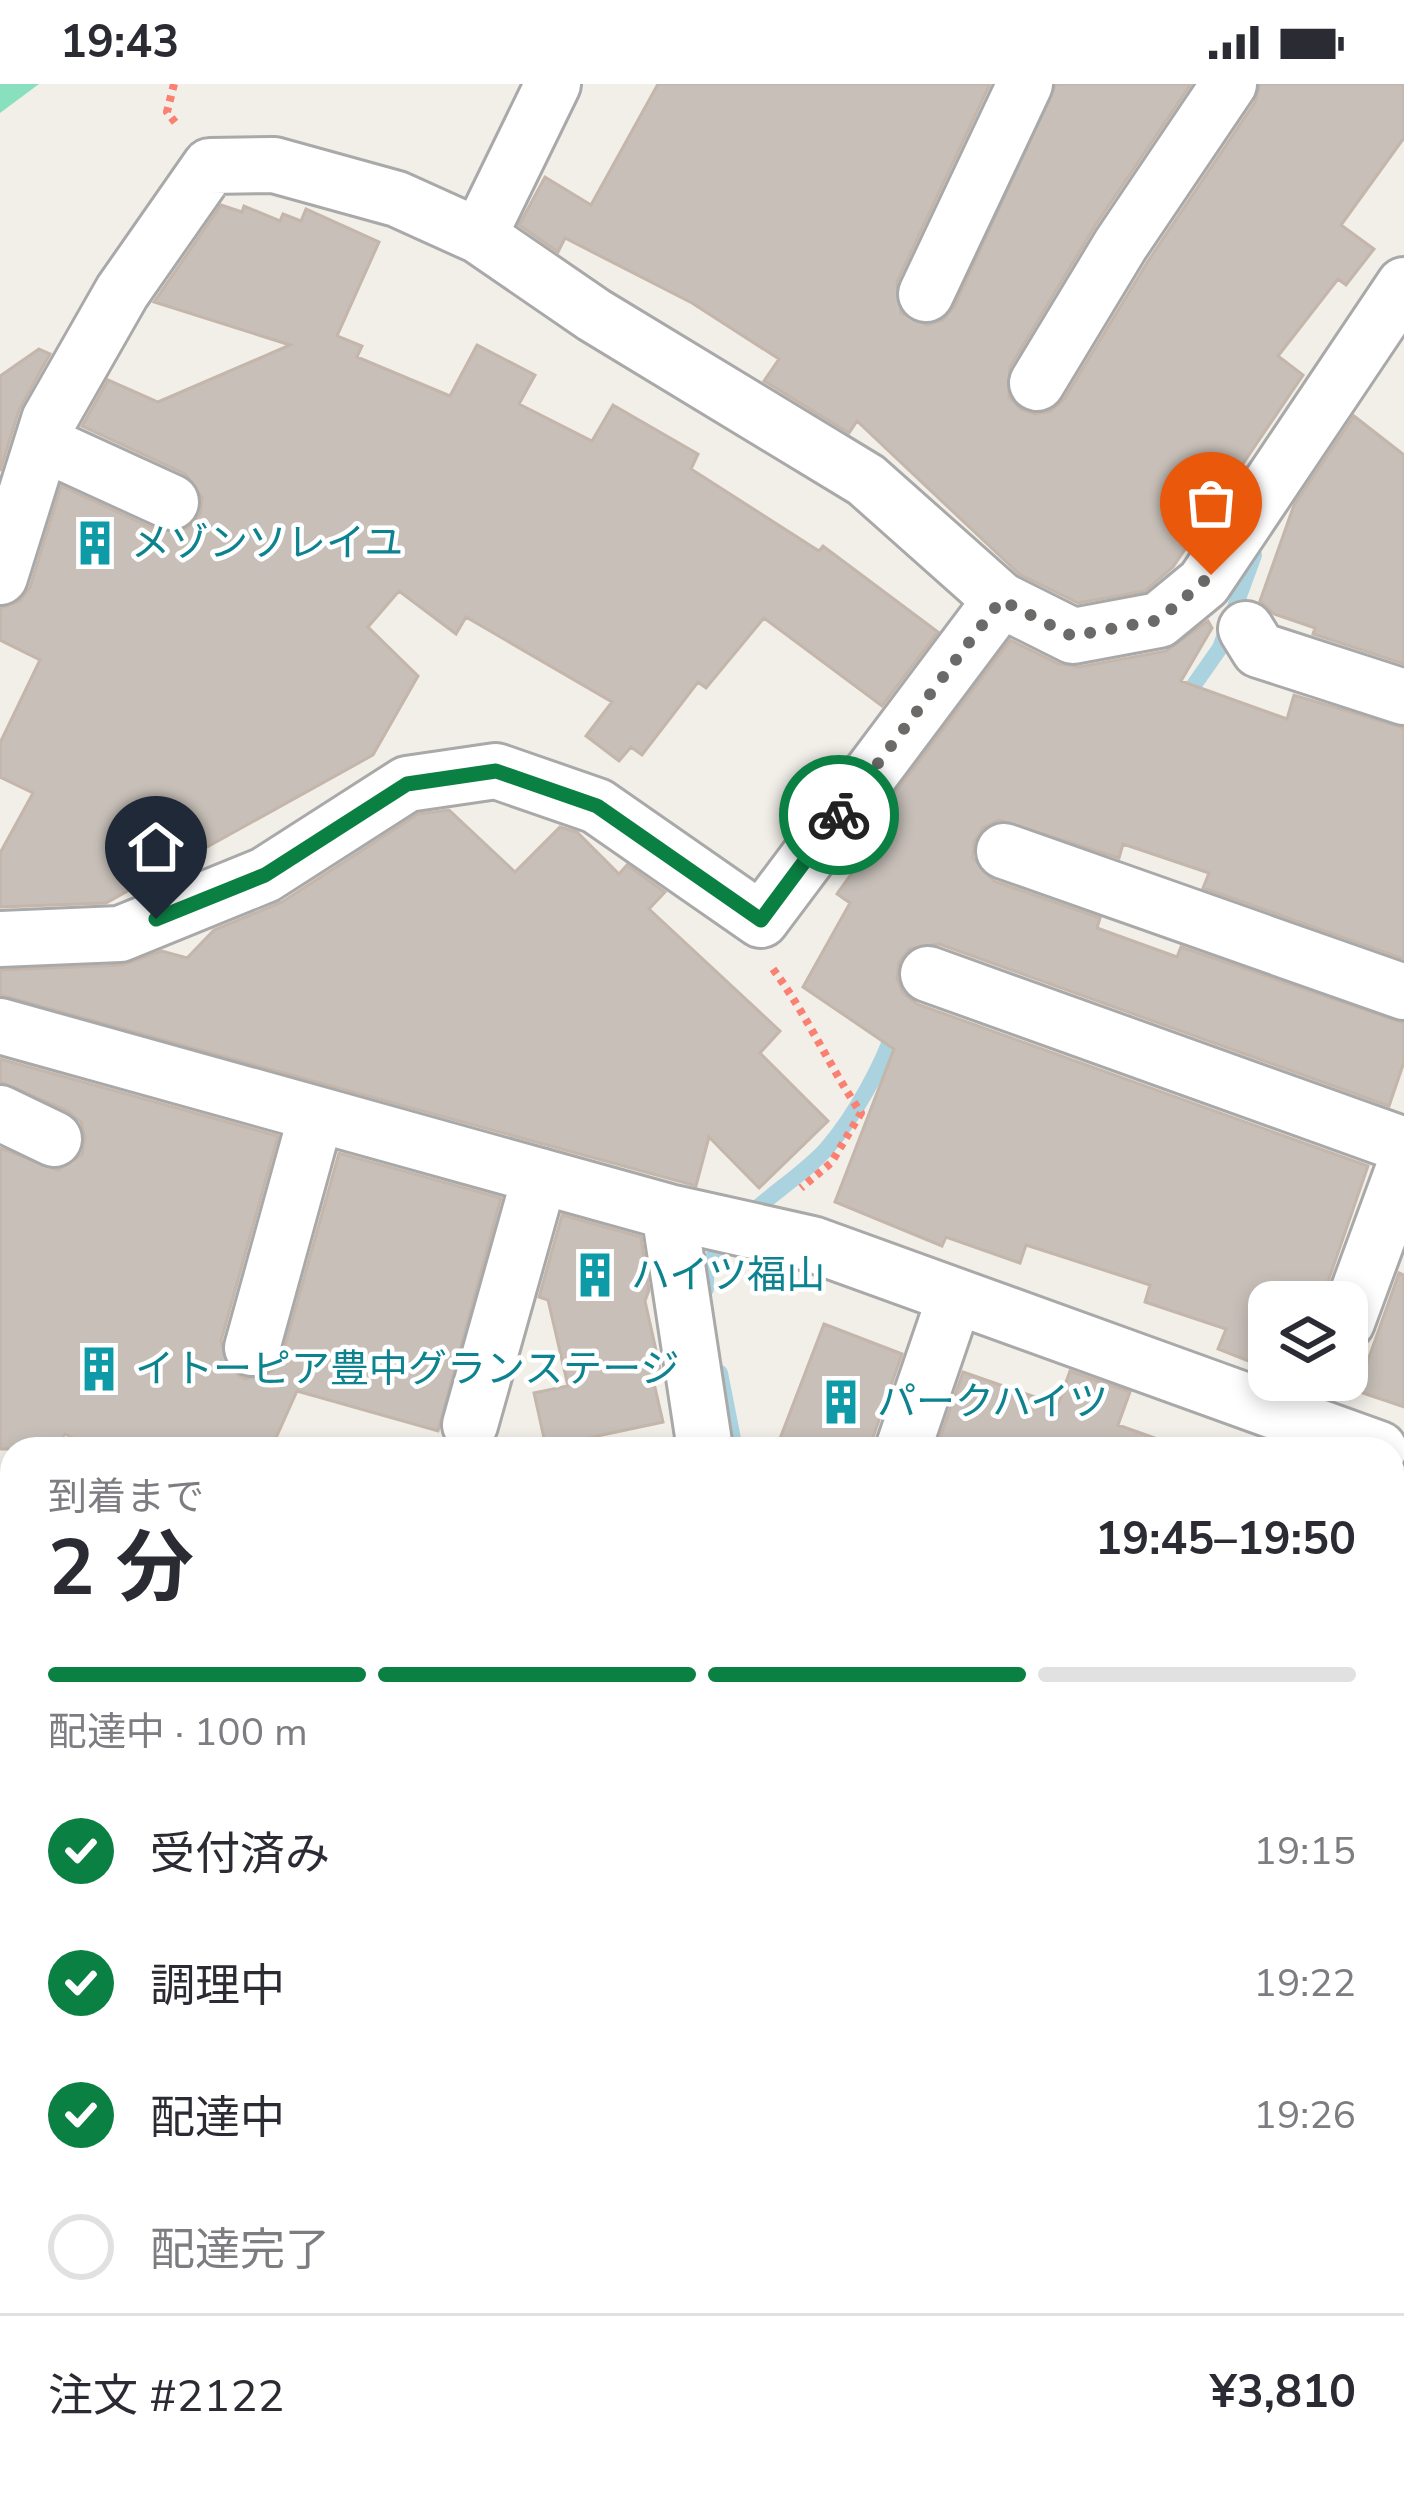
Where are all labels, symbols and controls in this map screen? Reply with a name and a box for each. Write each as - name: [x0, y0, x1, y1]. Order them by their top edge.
- text: 19:43: [60, 12, 179, 73]
- pin: [1160, 452, 1262, 575]
- icon: bag: [1178, 470, 1244, 536]
- place label: メゾンソレイユ: [131, 517, 403, 570]
- building icon: メゾンソレイユ: [70, 518, 120, 568]
- courier: [779, 755, 899, 875]
- icon: bike: [806, 782, 872, 848]
- pin: [105, 796, 207, 919]
- icon: home: [123, 814, 189, 880]
- place label: ハイツ福山: [631, 1249, 825, 1302]
- building icon: ハイツ福山: [570, 1250, 620, 1300]
- map controls: [1248, 1281, 1368, 1401]
- button: layers: [1248, 1281, 1368, 1401]
- place label: イトーピア豊中グランステージ: [135, 1343, 679, 1396]
- building icon: イトーピア豊中グランステージ: [74, 1344, 124, 1394]
- place label: パークハイツ: [877, 1376, 1108, 1429]
- building icon: パークハイツ: [816, 1377, 866, 1427]
- text: 到着まで: [48, 1471, 204, 1524]
- text: 19:45–19:50: [1095, 1509, 1356, 1570]
- text: 2 分: [48, 1515, 194, 1622]
- text: 配達中 · 100 m: [48, 1706, 308, 1759]
- icon: check: [48, 1818, 114, 1884]
- text: 受付済み: [150, 1824, 330, 1885]
- text: 19:15: [1254, 1825, 1356, 1878]
- icon: check: [48, 1950, 114, 2016]
- text: 調理中: [150, 1956, 285, 2017]
- text: 19:22: [1254, 1957, 1356, 2010]
- icon: check: [48, 2082, 114, 2148]
- text: 配達中: [150, 2088, 285, 2149]
- text: 19:26: [1254, 2089, 1356, 2142]
- text: 配達完了: [150, 2220, 330, 2281]
- text: ¥3,810: [1210, 2362, 1356, 2423]
- text: 注文 #2122: [48, 2366, 285, 2427]

